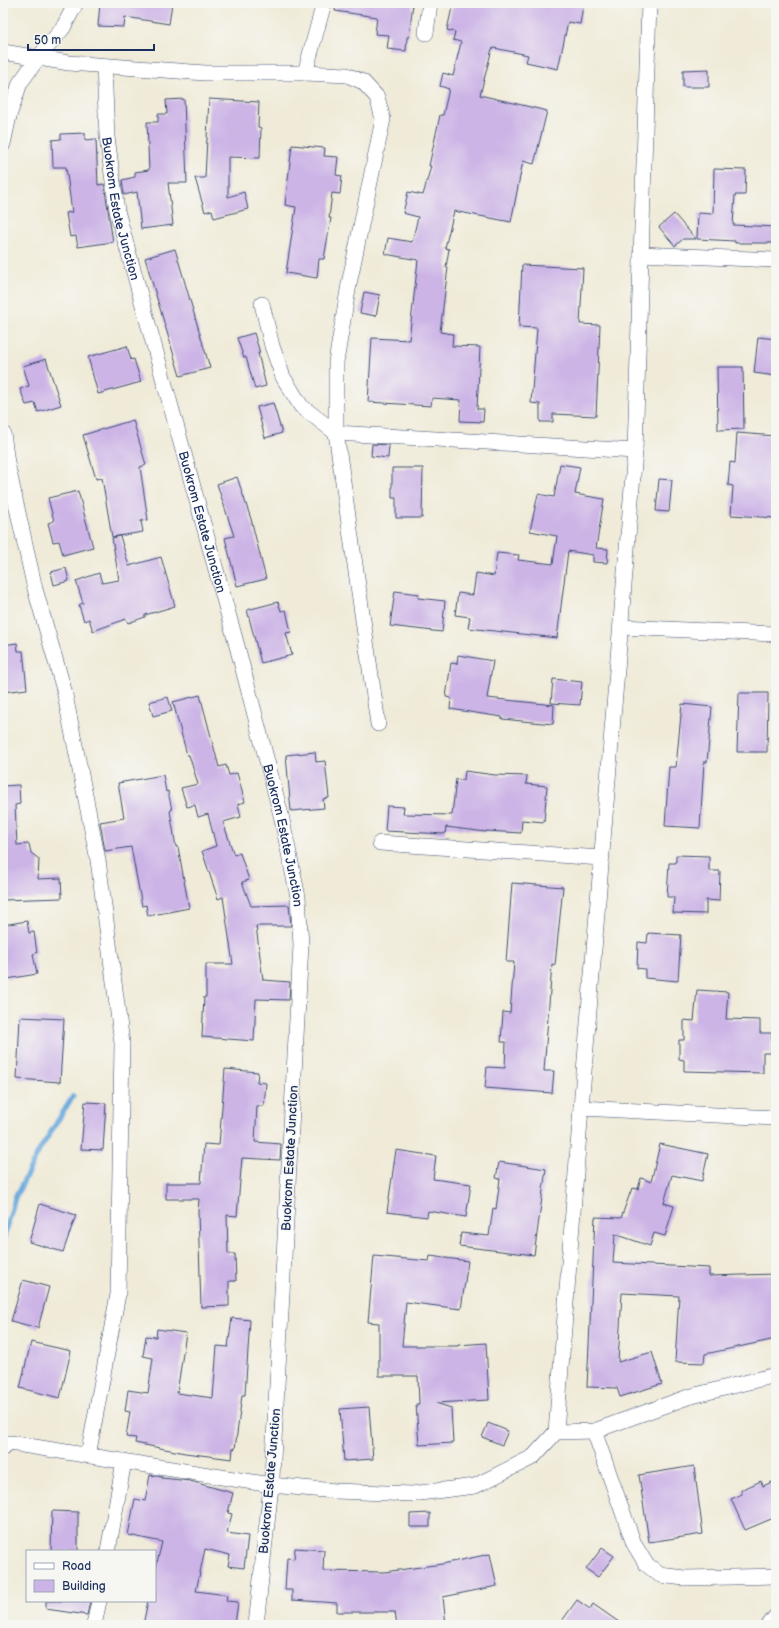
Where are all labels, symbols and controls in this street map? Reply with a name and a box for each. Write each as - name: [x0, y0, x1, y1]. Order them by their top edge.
- scale bar: [28, 26, 154, 52]
- text: 50 m: [34, 33, 61, 48]
- street label: Buokrom Estate Junction: [98, 136, 143, 282]
- street label: Buokrom Estate Junction: [175, 449, 229, 595]
- street label: Buokrom Estate Junction: [259, 762, 306, 907]
- street label: Buokrom Estate Junction: [278, 1085, 302, 1231]
- street label: Buokrom Estate Junction: [256, 1408, 284, 1555]
- legend: [26, 1550, 156, 1602]
- text: Road: [62, 1559, 91, 1574]
- text: Building: [62, 1579, 106, 1594]

